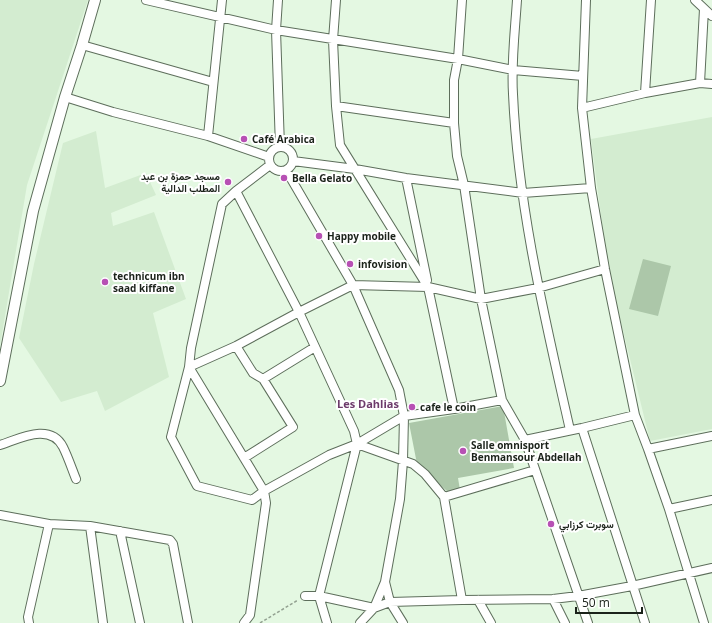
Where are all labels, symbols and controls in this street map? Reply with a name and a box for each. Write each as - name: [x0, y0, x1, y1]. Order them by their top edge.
- place label: Café Arabica: [252, 132, 315, 146]
- marker: Café Arabica: [239, 134, 249, 144]
- place label: مسجد حمزة بن عبد المطلب الدالية: [141, 169, 221, 195]
- place label: Bella Gelato: [292, 171, 352, 185]
- marker: Bella Gelato: [279, 173, 289, 183]
- marker: مسجد حمزة بن عبد المطلب الدالية: [223, 177, 233, 187]
- place label: Happy mobile: [327, 229, 396, 243]
- marker: Happy mobile: [314, 231, 324, 241]
- place label: infovision: [358, 257, 407, 271]
- marker: infovision: [345, 259, 355, 269]
- place label: technicum ibn saad kiffane: [113, 269, 185, 295]
- marker: technicum ibn saad kiffane: [100, 277, 110, 287]
- district label: Les Dahlias: [337, 396, 399, 411]
- place label: cafe le coin: [420, 400, 476, 414]
- marker: cafe le coin: [407, 402, 417, 412]
- place label: Salle omnisport Benmansour Abdellah: [471, 438, 582, 464]
- marker: Salle omnisport Benmansour Abdellah: [458, 446, 468, 456]
- place label: سوبرت كرزابي: [559, 517, 614, 533]
- marker: سوبرت كرزابي: [546, 519, 556, 529]
- scale bar: [576, 589, 642, 615]
- text: 50 m: [582, 594, 610, 611]

